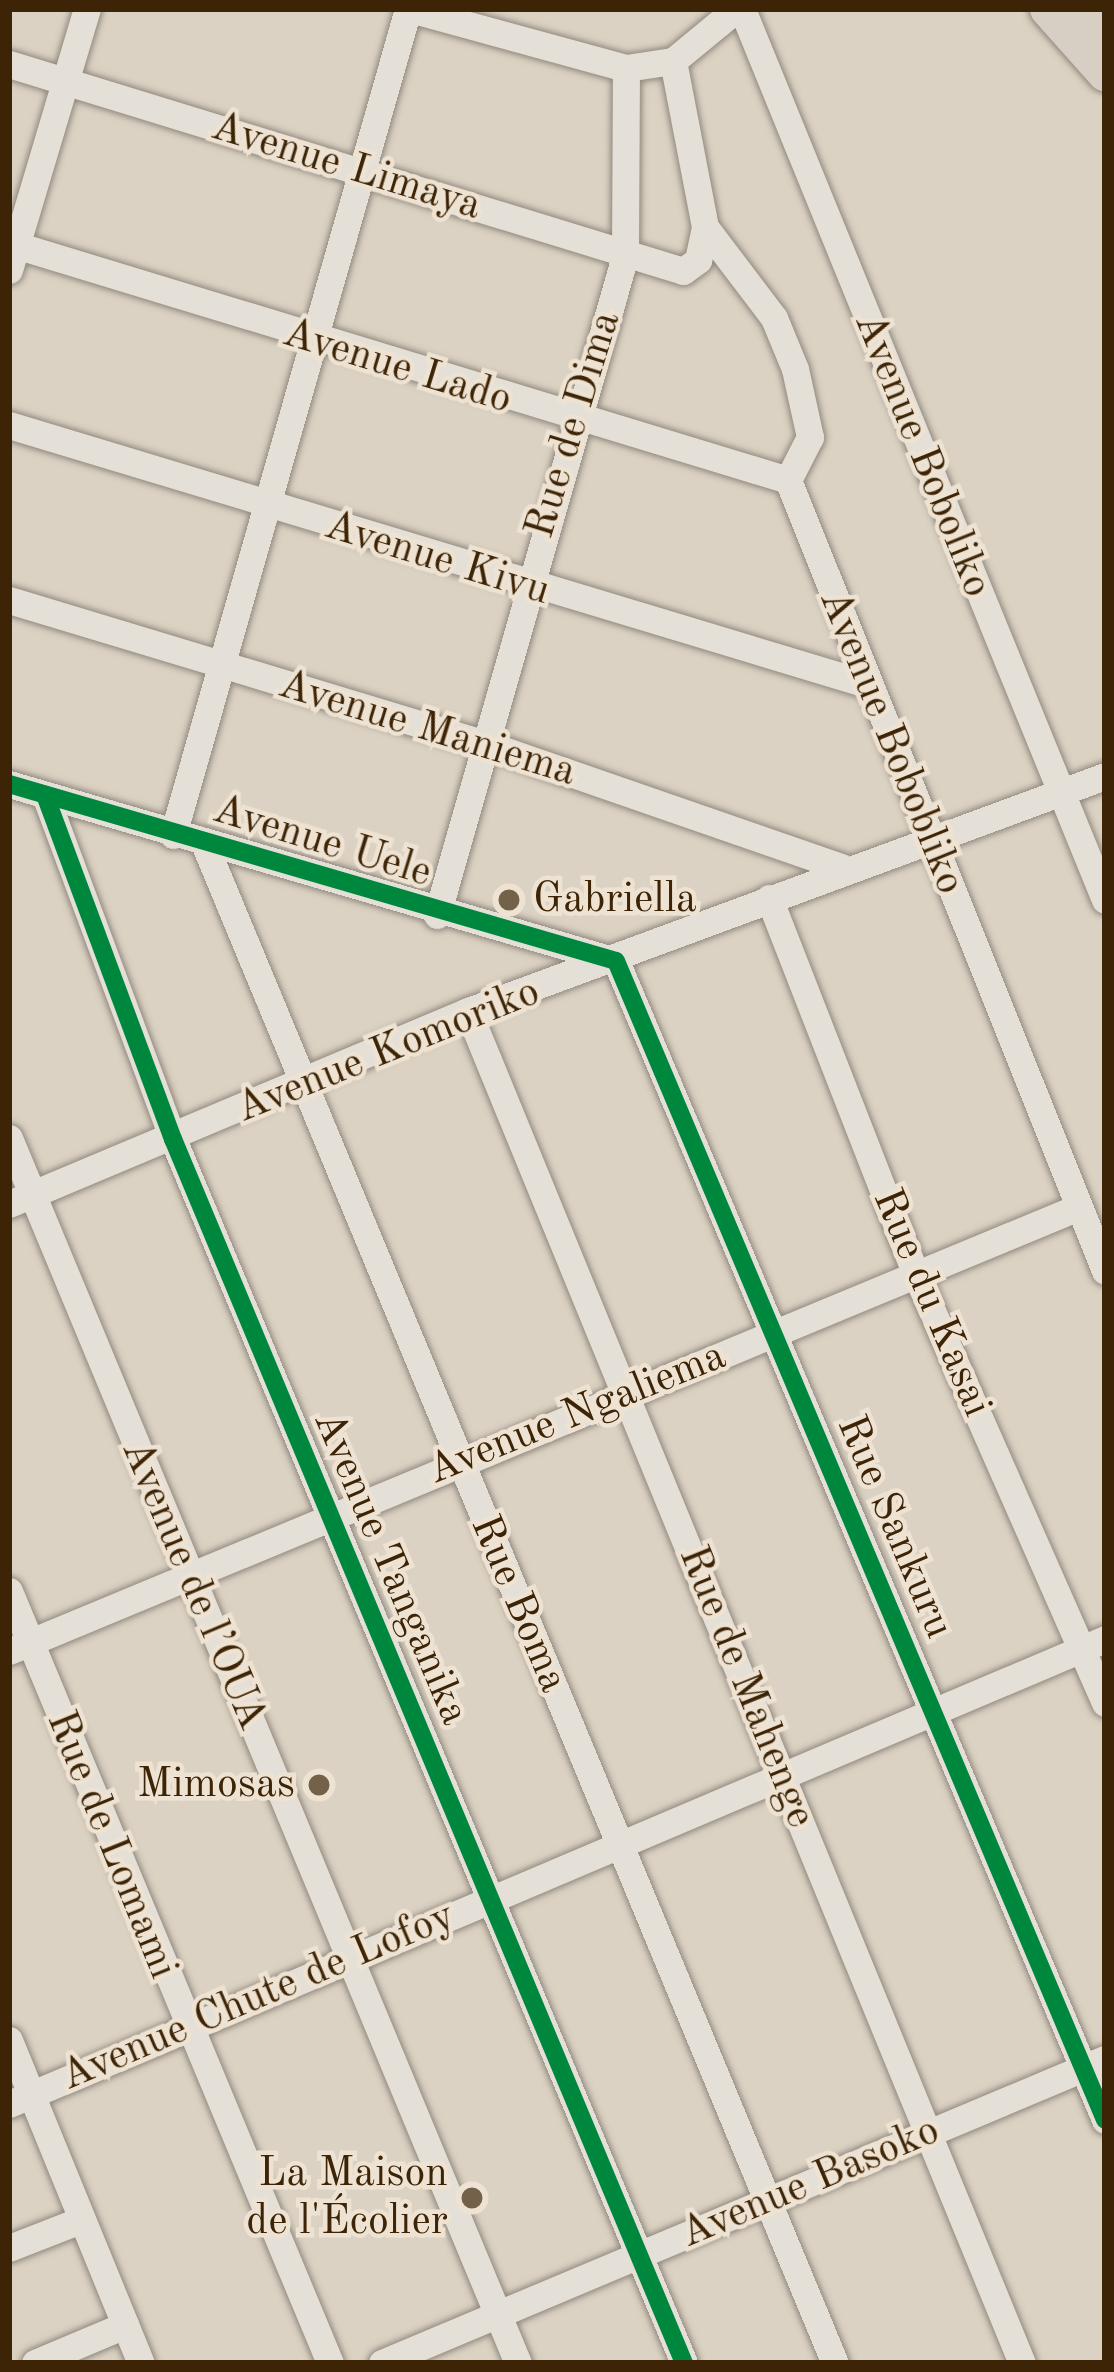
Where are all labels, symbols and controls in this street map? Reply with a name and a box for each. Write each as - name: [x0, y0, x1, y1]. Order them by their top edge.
- street label: Avenue Limaya: [205, 102, 487, 232]
- street label: Rue de Dima: [516, 305, 632, 545]
- street label: Avenue Boboliko: [842, 305, 1002, 605]
- street label: Avenue Lado: [276, 308, 518, 426]
- street label: Avenue Kivu: [318, 501, 556, 617]
- street label: Avenue Bobobliko: [807, 582, 975, 902]
- street label: Avenue Maniema: [272, 660, 582, 798]
- street label: Avenue Uele: [207, 785, 437, 899]
- place label: Gabriella: [533, 875, 697, 925]
- marker: Gabriella: [496, 887, 522, 913]
- street label: Avenue Komoriko: [229, 967, 547, 1135]
- street label: Rue du Kasai: [860, 1182, 1002, 1424]
- street label: Avenue Ngaliema: [421, 1331, 733, 1497]
- street label: Avenue Tanganika: [301, 1403, 479, 1733]
- street label: Rue Sankuru: [825, 1408, 963, 1646]
- street label: Avenue de l’OUA: [109, 1432, 277, 1738]
- street label: Rue Boma: [458, 1508, 578, 1700]
- street label: Rue de Mahenge: [667, 1539, 825, 1835]
- street label: Rue de Lomami: [34, 1704, 188, 1986]
- place label: Mimosas: [137, 1760, 295, 1810]
- marker: Mimosas: [306, 1772, 332, 1798]
- street label: Avenue Chute de Lofoy: [53, 1891, 463, 2103]
- street label: Avenue Basoko: [673, 2106, 947, 2260]
- place label: La Maison de l'Écolier: [246, 2149, 448, 2248]
- marker: La Maison de l'Écolier: [459, 2185, 485, 2211]

